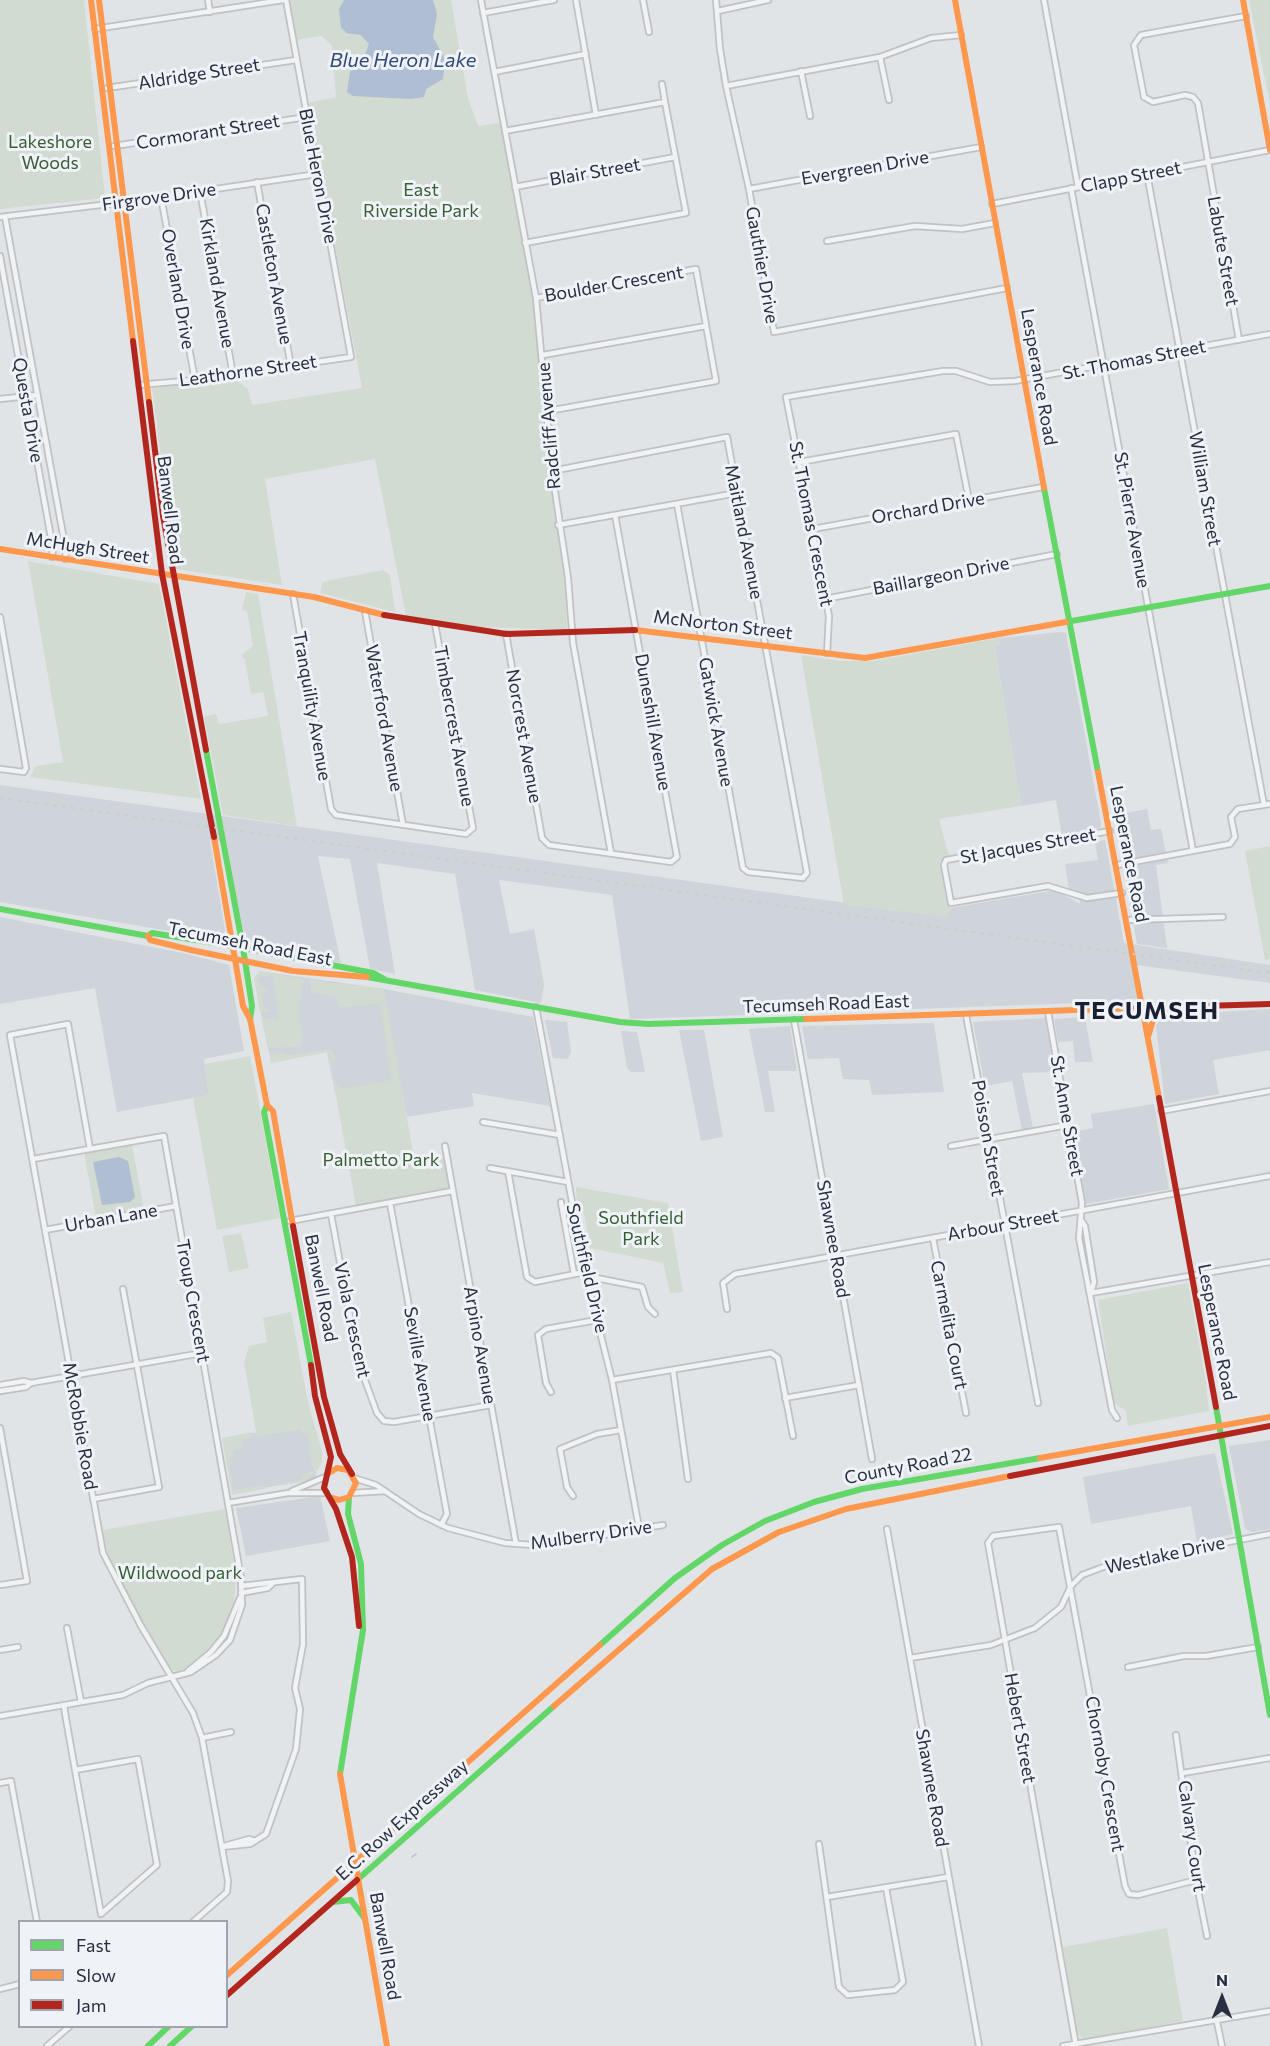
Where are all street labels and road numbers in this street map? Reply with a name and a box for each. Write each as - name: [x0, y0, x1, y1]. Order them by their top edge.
- street label: Aldridge Street: [137, 54, 261, 94]
- street label: Blue Heron Drive: [294, 107, 342, 245]
- street label: Cormorant Street: [135, 110, 281, 154]
- street label: Evergreen Drive: [800, 146, 930, 190]
- street label: Blair Street: [548, 153, 642, 191]
- street label: Clapp Street: [1079, 157, 1183, 197]
- street label: Firgrove Drive: [101, 178, 217, 216]
- street label: Labute Street: [1203, 194, 1243, 308]
- street label: Castleton Avenue: [251, 202, 297, 346]
- street label: Gauthier Drive: [741, 205, 783, 325]
- street label: Kirkland Avenue: [195, 216, 239, 350]
- street label: Overland Drive: [157, 227, 199, 351]
- street label: Boulder Crescent: [543, 261, 685, 307]
- street label: Lesperance Road: [1016, 307, 1062, 447]
- street label: St. Thomas Street: [1060, 335, 1208, 385]
- street label: Leathorne Street: [178, 351, 318, 391]
- street label: Questa Drive: [8, 356, 48, 464]
- street label: Radcliff Avenue: [533, 362, 565, 490]
- street label: William Street: [1184, 430, 1226, 548]
- street label: St. Thomas Crescent: [784, 440, 838, 608]
- street label: St. Pierre Avenue: [1109, 450, 1155, 590]
- street label: Banwell Road: [153, 454, 187, 566]
- street label: Maitland Avenue: [720, 463, 768, 601]
- street label: Orchard Drive: [870, 487, 986, 529]
- street label: McHugh Street: [25, 528, 151, 568]
- street label: Baillargeon Drive: [871, 552, 1011, 600]
- street label: McNorton Street: [652, 606, 794, 644]
- street label: Tranquility Avenue: [288, 630, 336, 782]
- street label: Waterford Avenue: [360, 643, 408, 793]
- street label: Timbercrest Avenue: [429, 644, 479, 808]
- street label: Duneshill Avenue: [630, 652, 676, 792]
- street label: Gatwick Avenue: [694, 656, 738, 788]
- street label: Norcrest Avenue: [502, 667, 546, 805]
- street label: Lesperance Road: [1105, 784, 1153, 924]
- street label: St Jacques Street: [958, 823, 1098, 869]
- street label: Tecumseh Road East: [166, 917, 334, 971]
- street label: Tecumseh Road East: [742, 990, 910, 1018]
- street label: St. Anne Street: [1046, 1054, 1088, 1178]
- street label: Poisson Street: [967, 1078, 1009, 1198]
- street label: Shawnee Road: [812, 1178, 854, 1300]
- street label: Urban Lane: [63, 1199, 159, 1237]
- street label: Southfield Drive: [562, 1201, 612, 1335]
- street label: Arbour Street: [946, 1205, 1060, 1245]
- street label: Banwell Road: [300, 1232, 342, 1344]
- street label: Troup Crescent: [172, 1238, 214, 1364]
- street label: Carmelita Court: [926, 1259, 972, 1391]
- street label: Viola Crescent: [329, 1260, 375, 1380]
- street label: Lesperance Road: [1193, 1262, 1241, 1402]
- street label: Arpino Avenue: [459, 1284, 501, 1406]
- street label: Seville Avenue: [399, 1305, 441, 1423]
- street label: McRobbie Road: [58, 1361, 102, 1491]
- street label: County Road 22: [843, 1443, 973, 1489]
- street label: Mulberry Drive: [529, 1516, 653, 1554]
- street label: Westlake Drive: [1103, 1532, 1227, 1578]
- street label: Hebert Street: [1000, 1671, 1040, 1785]
- street label: Chornoby Crescent: [1081, 1694, 1129, 1854]
- street label: Shawnee Road: [911, 1727, 953, 1849]
- street label: E.C. Row Expressway: [331, 1755, 473, 1885]
- street label: Calvary Court: [1173, 1779, 1211, 1893]
- street label: Banwell Road: [365, 1890, 405, 2002]

